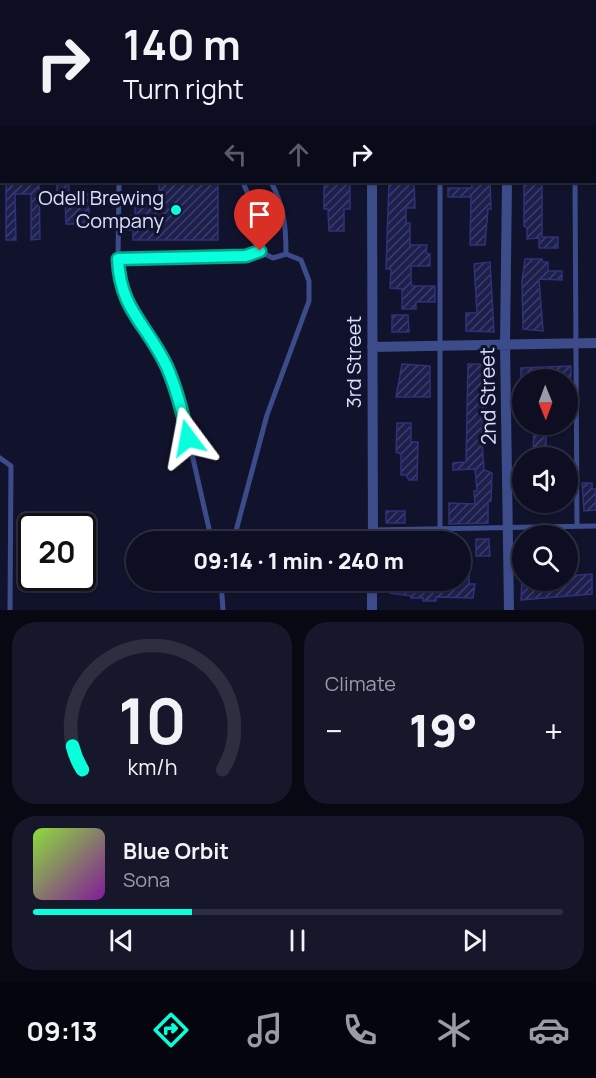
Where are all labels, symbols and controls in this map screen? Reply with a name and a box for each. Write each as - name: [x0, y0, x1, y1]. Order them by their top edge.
- text: 140 m: [123, 15, 241, 73]
- icon: right: [24, 24, 102, 102]
- text: Turn right: [123, 70, 244, 107]
- icon: left: [219, 138, 252, 171]
- icon: ahead: [282, 138, 315, 171]
- icon: right: [345, 138, 378, 171]
- place label: Odell Brewing Company: [38, 184, 164, 234]
- pin: [234, 189, 285, 251]
- icon: arrive: [243, 198, 276, 231]
- marker: Odell Brewing Company: [169, 203, 183, 217]
- street label: 3rd Street: [340, 316, 367, 408]
- street label: 2nd Street: [473, 347, 502, 445]
- north arrow: [512, 369, 578, 435]
- map controls: [512, 369, 578, 591]
- position arrow: [156, 406, 220, 470]
- button: sound: [512, 447, 578, 513]
- speed limit sign: 20: [18, 513, 96, 591]
- button: search: [512, 525, 578, 591]
- text: 09:14 · 1 min · 240 m: [193, 546, 404, 576]
- text: Climate: [325, 670, 396, 697]
- text: 10: [118, 677, 186, 763]
- text: 19°: [409, 699, 478, 761]
- text: −: [325, 708, 343, 753]
- text: +: [544, 708, 563, 753]
- text: km/h: [127, 752, 177, 781]
- text: Blue Orbit: [123, 836, 229, 866]
- text: Sona: [123, 866, 170, 893]
- icon: previous: [105, 924, 138, 957]
- icon: pause: [281, 924, 314, 957]
- icon: next: [458, 924, 491, 957]
- icon: directions: [150, 1009, 192, 1051]
- icon: music: [244, 1009, 286, 1051]
- icon: phone: [339, 1009, 381, 1051]
- icon: climate: [433, 1009, 475, 1051]
- icon: car: [528, 1009, 570, 1051]
- text: 09:13: [26, 1012, 98, 1049]

